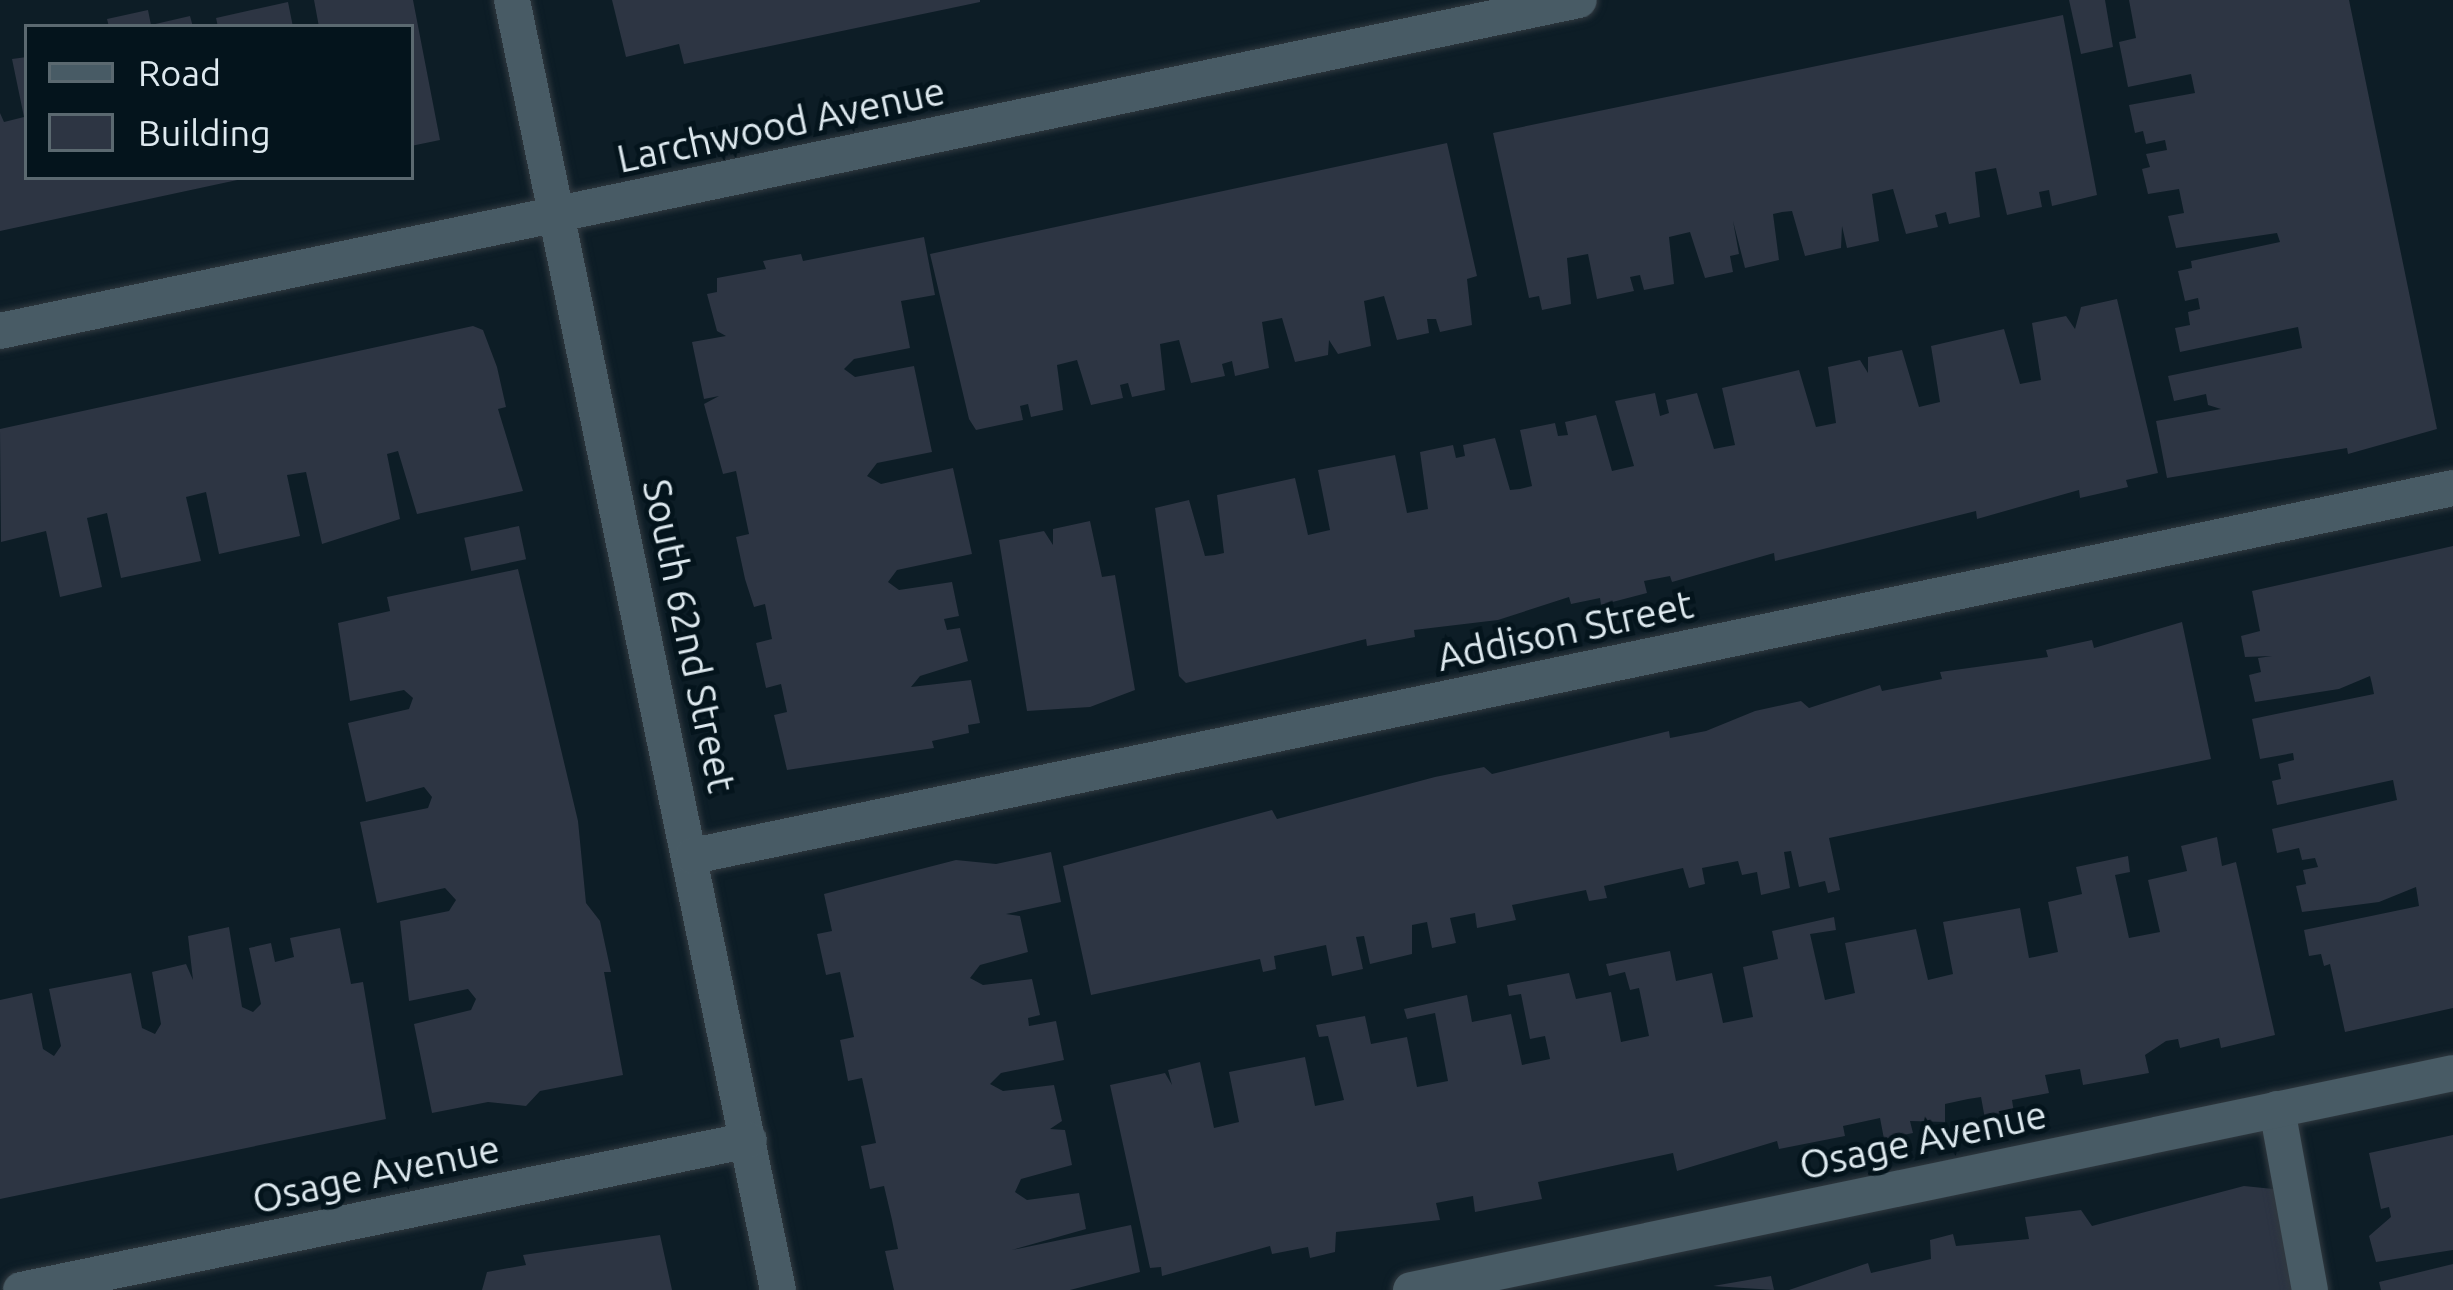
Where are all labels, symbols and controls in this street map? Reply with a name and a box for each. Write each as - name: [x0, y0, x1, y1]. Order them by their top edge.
- legend: [24, 24, 414, 180]
- text: Road: [138, 52, 221, 93]
- street label: Larchwood Avenue: [613, 67, 949, 183]
- text: Building: [138, 112, 271, 153]
- street label: South 62nd Street: [633, 475, 745, 797]
- street label: Addison Street: [1433, 581, 1697, 681]
- street label: Osage Avenue: [1795, 1091, 2051, 1189]
- street label: Osage Avenue: [248, 1125, 504, 1223]

